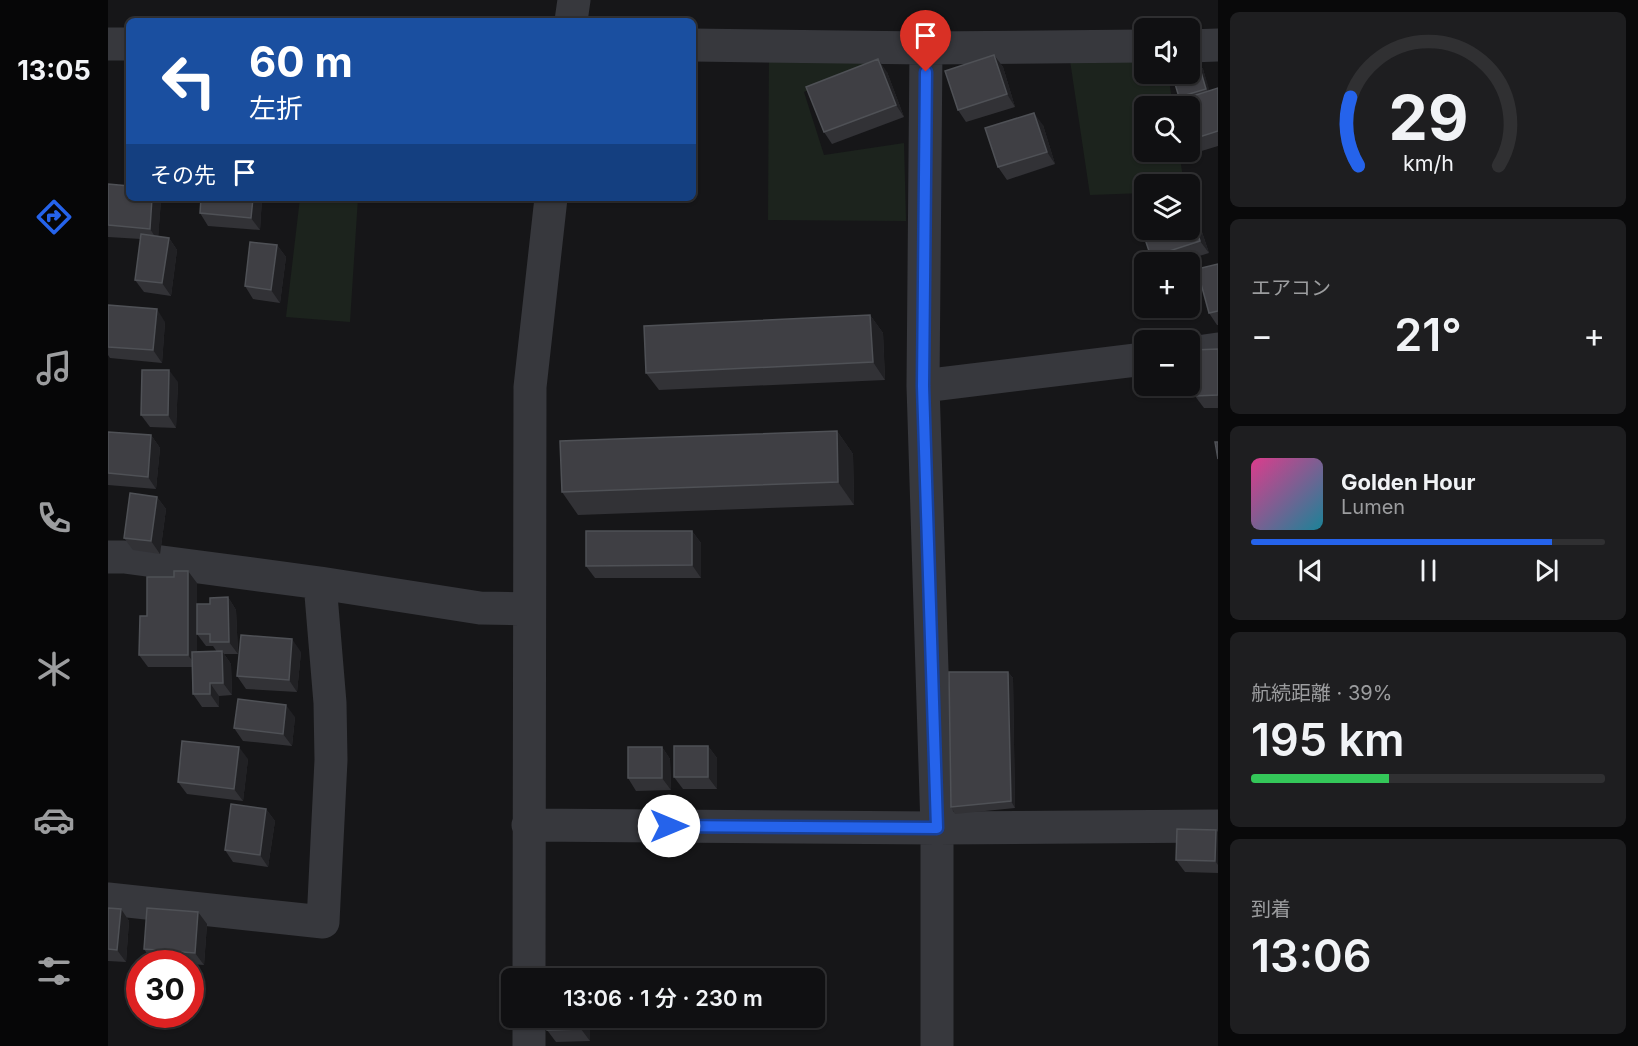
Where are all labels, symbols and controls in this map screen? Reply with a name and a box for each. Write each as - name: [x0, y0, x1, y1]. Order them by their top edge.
- pin: [900, 10, 951, 72]
- map controls: [1134, 18, 1200, 396]
- button: sound: [1134, 18, 1200, 84]
- icon: arrive: [909, 19, 942, 52]
- text: 60 m: [249, 36, 353, 87]
- icon: left: [150, 42, 228, 120]
- text: 13:05: [17, 54, 91, 87]
- text: 29: [1388, 81, 1468, 156]
- text: 左折: [249, 92, 303, 125]
- button: search: [1134, 96, 1200, 162]
- text: km/h: [1403, 151, 1453, 177]
- icon: arrive: [228, 156, 261, 189]
- text: その先: [150, 162, 216, 188]
- button: layers: [1134, 174, 1200, 240]
- icon: directions: [33, 196, 75, 238]
- button: +: [1134, 252, 1200, 318]
- text: エアコン: [1251, 276, 1331, 300]
- text: 21°: [1394, 307, 1462, 362]
- text: −: [1251, 315, 1273, 355]
- text: +: [1583, 315, 1605, 355]
- button: −: [1134, 330, 1200, 396]
- icon: music: [33, 347, 75, 389]
- text: Golden Hour: [1341, 469, 1475, 495]
- text: Lumen: [1341, 495, 1405, 519]
- icon: phone: [33, 497, 75, 539]
- icon: previous: [1294, 554, 1327, 587]
- icon: pause: [1412, 554, 1445, 587]
- icon: next: [1530, 554, 1563, 587]
- icon: climate: [33, 648, 75, 690]
- text: 航続距離 · 39%: [1251, 681, 1392, 705]
- text: 195 km: [1251, 712, 1405, 767]
- position arrow: [637, 794, 701, 858]
- icon: car: [33, 799, 75, 841]
- text: 到着: [1251, 897, 1291, 921]
- text: 13:06: [1251, 928, 1371, 983]
- icon: filters: [33, 950, 75, 992]
- speed limit sign: 30: [126, 950, 204, 1028]
- text: 13:06 · 1 分 · 230 m: [563, 985, 763, 1011]

